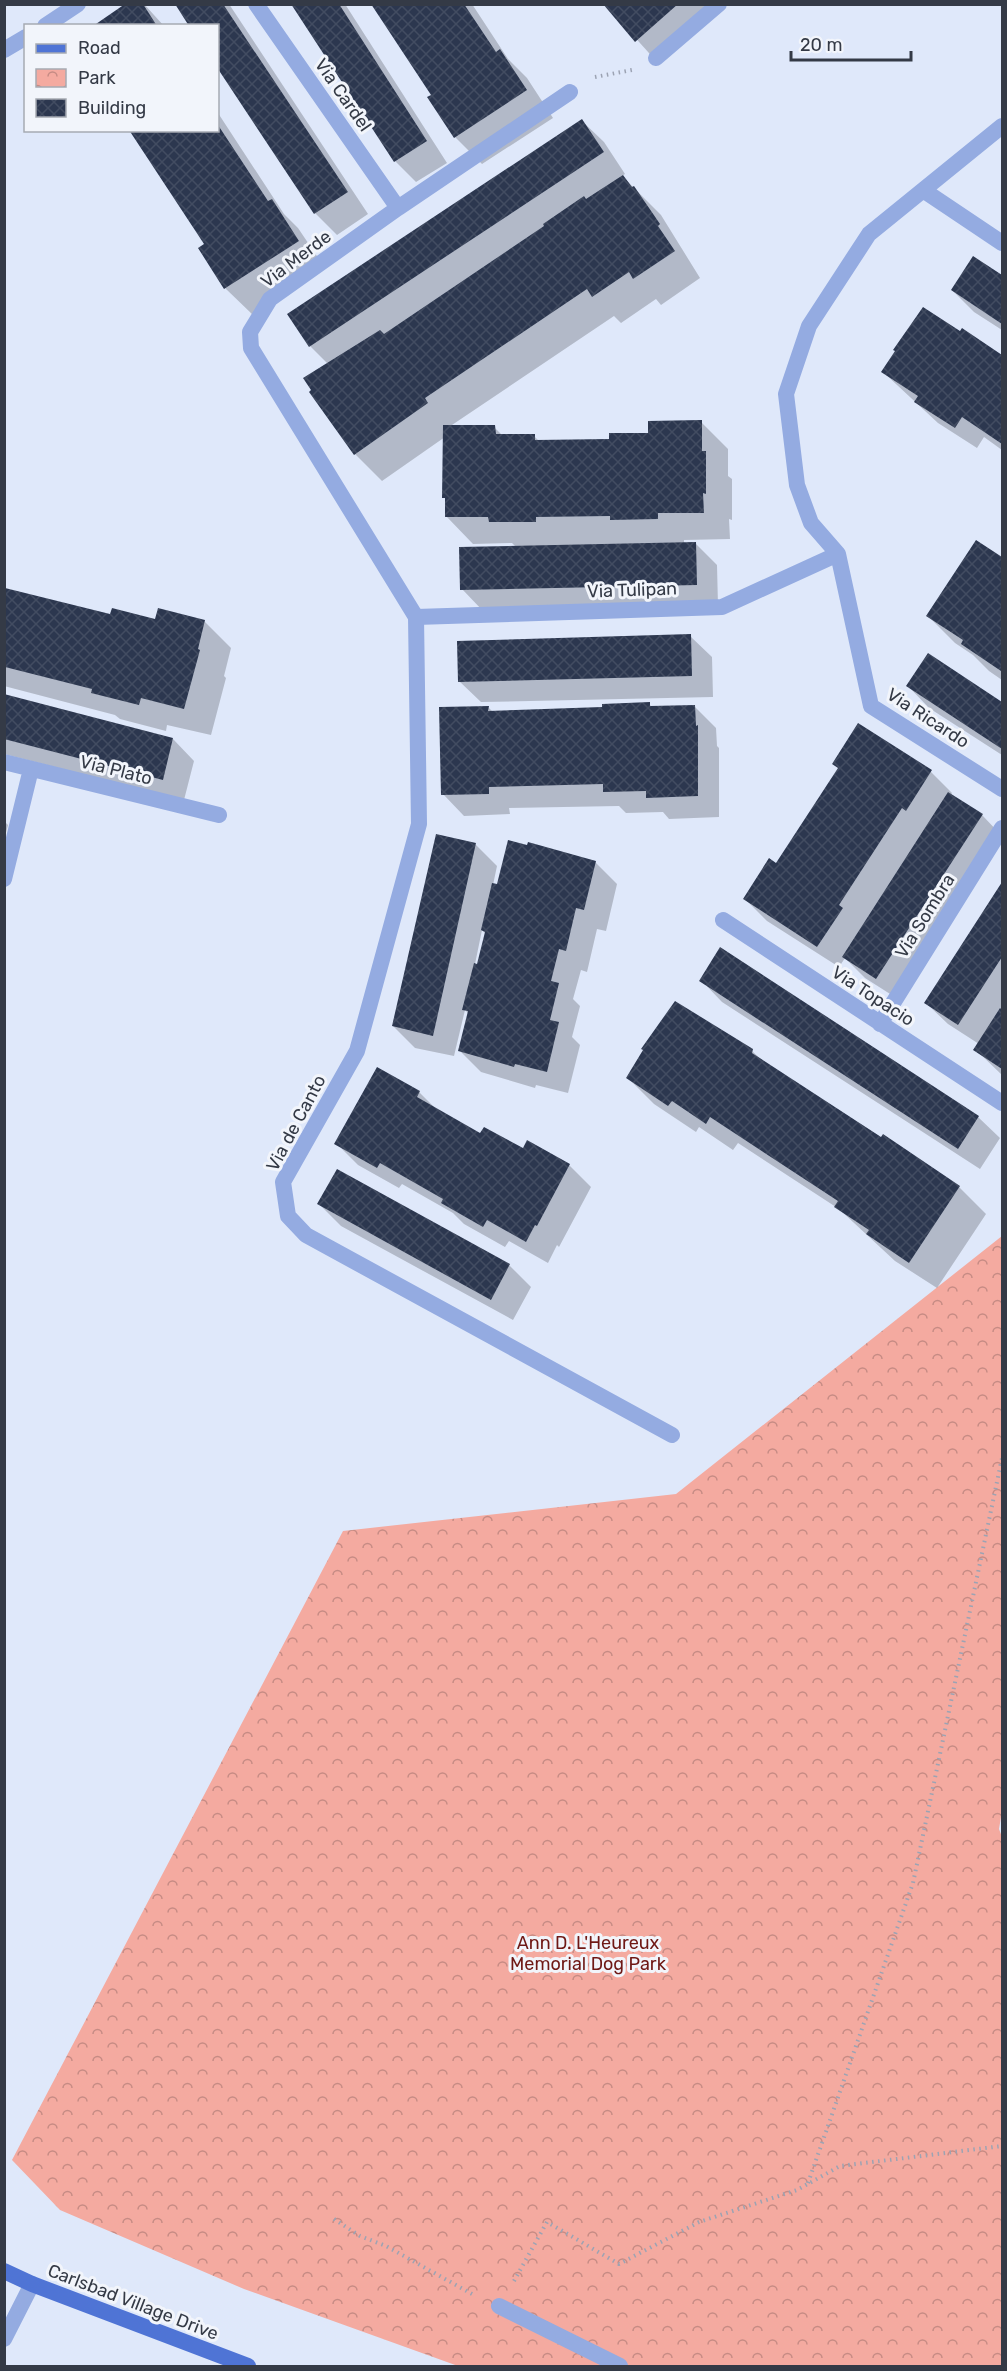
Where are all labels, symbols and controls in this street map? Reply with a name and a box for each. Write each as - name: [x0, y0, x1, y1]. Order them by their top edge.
- legend: [24, 24, 219, 132]
- scale bar: [791, 24, 911, 62]
- text: 20 m: [800, 34, 842, 56]
- text: Road: [78, 37, 121, 59]
- street label: Via Cardel: [310, 54, 376, 136]
- text: Park: [78, 67, 116, 89]
- text: Building: [78, 97, 146, 119]
- street label: Via Merde: [257, 225, 335, 293]
- street label: Via Tulipan: [587, 577, 677, 603]
- street label: Via Ricardo: [883, 683, 973, 753]
- street label: Via Plato: [78, 750, 154, 790]
- street label: Via Sombra: [890, 870, 960, 962]
- street label: Via Topacio: [827, 961, 919, 1031]
- street label: Via de Canto: [261, 1071, 331, 1175]
- park label: Ann D. L'Heureux Memorial Dog Park: [510, 1932, 667, 1975]
- street label: Carlsbad Village Drive: [45, 2259, 221, 2345]

